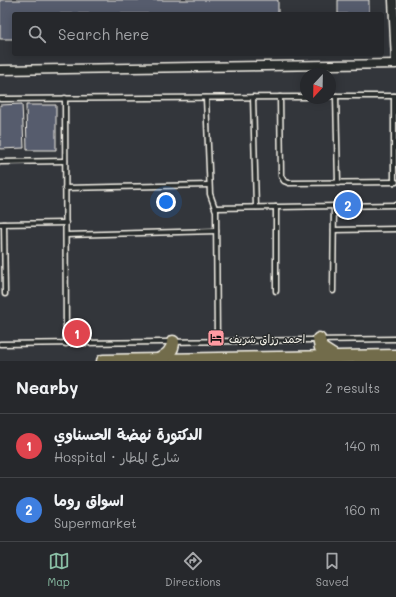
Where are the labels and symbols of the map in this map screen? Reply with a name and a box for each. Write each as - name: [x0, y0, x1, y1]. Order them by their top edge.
- north arrow: [300, 68, 336, 104]
- pin: 2: [335, 190, 361, 220]
- your location: [156, 192, 176, 212]
- pin: 1: [64, 318, 90, 348]
- hotel icon: احمد رزاق شريف: [206, 328, 226, 348]
- place label: احمد رزاق شريف: [229, 331, 305, 346]

